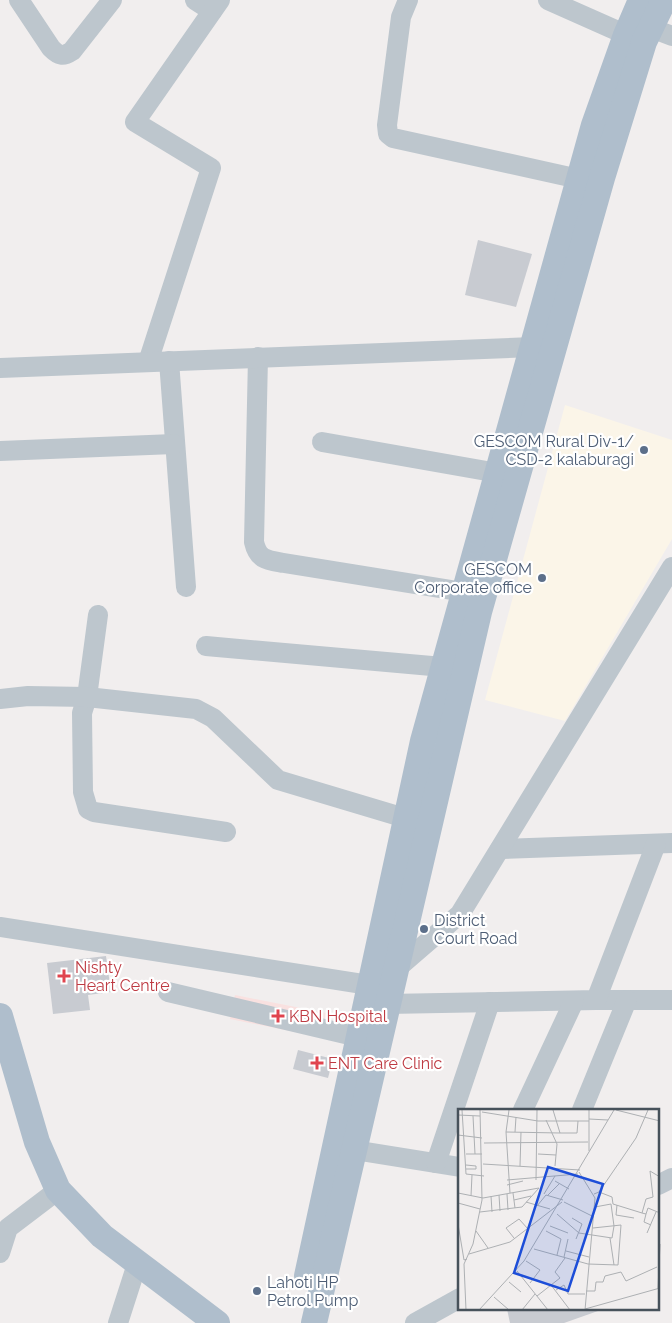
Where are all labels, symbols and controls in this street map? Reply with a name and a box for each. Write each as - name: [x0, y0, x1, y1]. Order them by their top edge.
- place label: GESCOM Rural Div-1/ CSD-2 kalaburagi: [474, 432, 634, 469]
- marker: GESCOM Rural Div-1/ CSD-2 kalaburagi: [638, 444, 650, 456]
- place label: GESCOM Corporate office: [414, 560, 532, 597]
- marker: GESCOM Corporate office: [536, 572, 548, 584]
- place label: District Court Road: [434, 911, 517, 948]
- marker: District Court Road: [418, 923, 430, 935]
- place label: Nishty Heart Centre: [75, 958, 170, 995]
- marker: Nishty Heart Centre: [57, 969, 71, 983]
- place label: KBN Hospital: [289, 1007, 388, 1026]
- marker: KBN Hospital: [271, 1009, 285, 1023]
- place label: ENT Care Clinic: [328, 1054, 443, 1073]
- marker: ENT Care Clinic: [310, 1056, 324, 1070]
- inset map: [458, 1109, 660, 1310]
- place label: Lahoti HP Petrol Pump: [267, 1273, 358, 1310]
- marker: Lahoti HP Petrol Pump: [251, 1285, 263, 1297]

